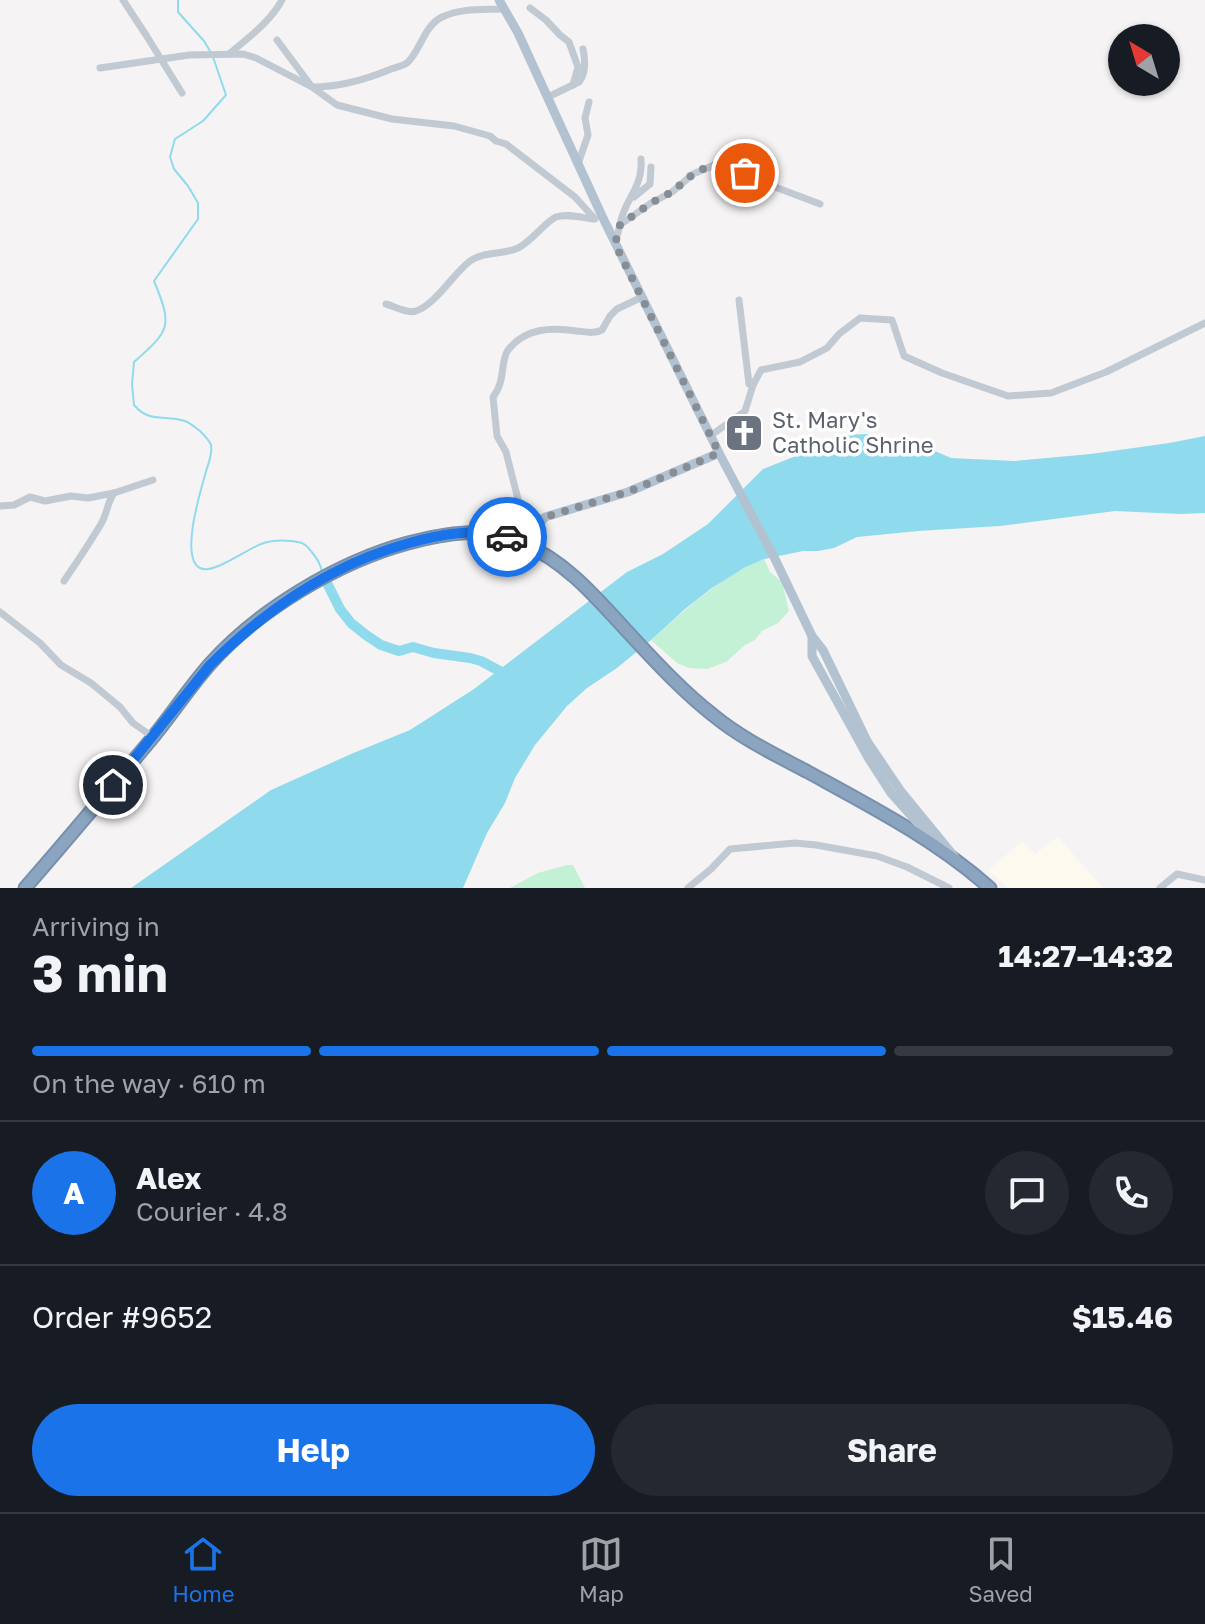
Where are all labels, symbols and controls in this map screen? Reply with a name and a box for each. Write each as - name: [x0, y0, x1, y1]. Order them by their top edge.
- north arrow: [1108, 24, 1180, 96]
- map controls: [1108, 24, 1180, 96]
- pin: [711, 139, 779, 207]
- icon: bag: [723, 151, 767, 195]
- place label: St. Mary's Catholic Shrine: [772, 406, 934, 458]
- church icon: St. Mary's Catholic Shrine: [723, 412, 765, 454]
- courier: [467, 497, 547, 577]
- icon: car: [485, 515, 529, 559]
- pin: [79, 751, 147, 819]
- icon: home: [91, 763, 135, 807]
- text: Arriving in: [32, 911, 160, 942]
- text: 14:27–14:32: [998, 938, 1173, 974]
- text: 3 min: [32, 941, 168, 1003]
- text: On the way · 610 m: [32, 1068, 266, 1099]
- button: chat: [985, 1151, 1069, 1235]
- button: phone: [1089, 1151, 1173, 1235]
- text: Alex: [136, 1160, 201, 1196]
- text: A: [63, 1175, 85, 1211]
- text: Courier · 4.8: [136, 1196, 288, 1227]
- text: Order #9652: [32, 1299, 212, 1335]
- text: $15.46: [1072, 1299, 1173, 1335]
- button: Help: [32, 1404, 595, 1496]
- button: Share: [611, 1404, 1173, 1496]
- tab: Home: [172, 1532, 234, 1607]
- tab: Map: [579, 1532, 624, 1607]
- tab: Saved: [968, 1532, 1033, 1607]

